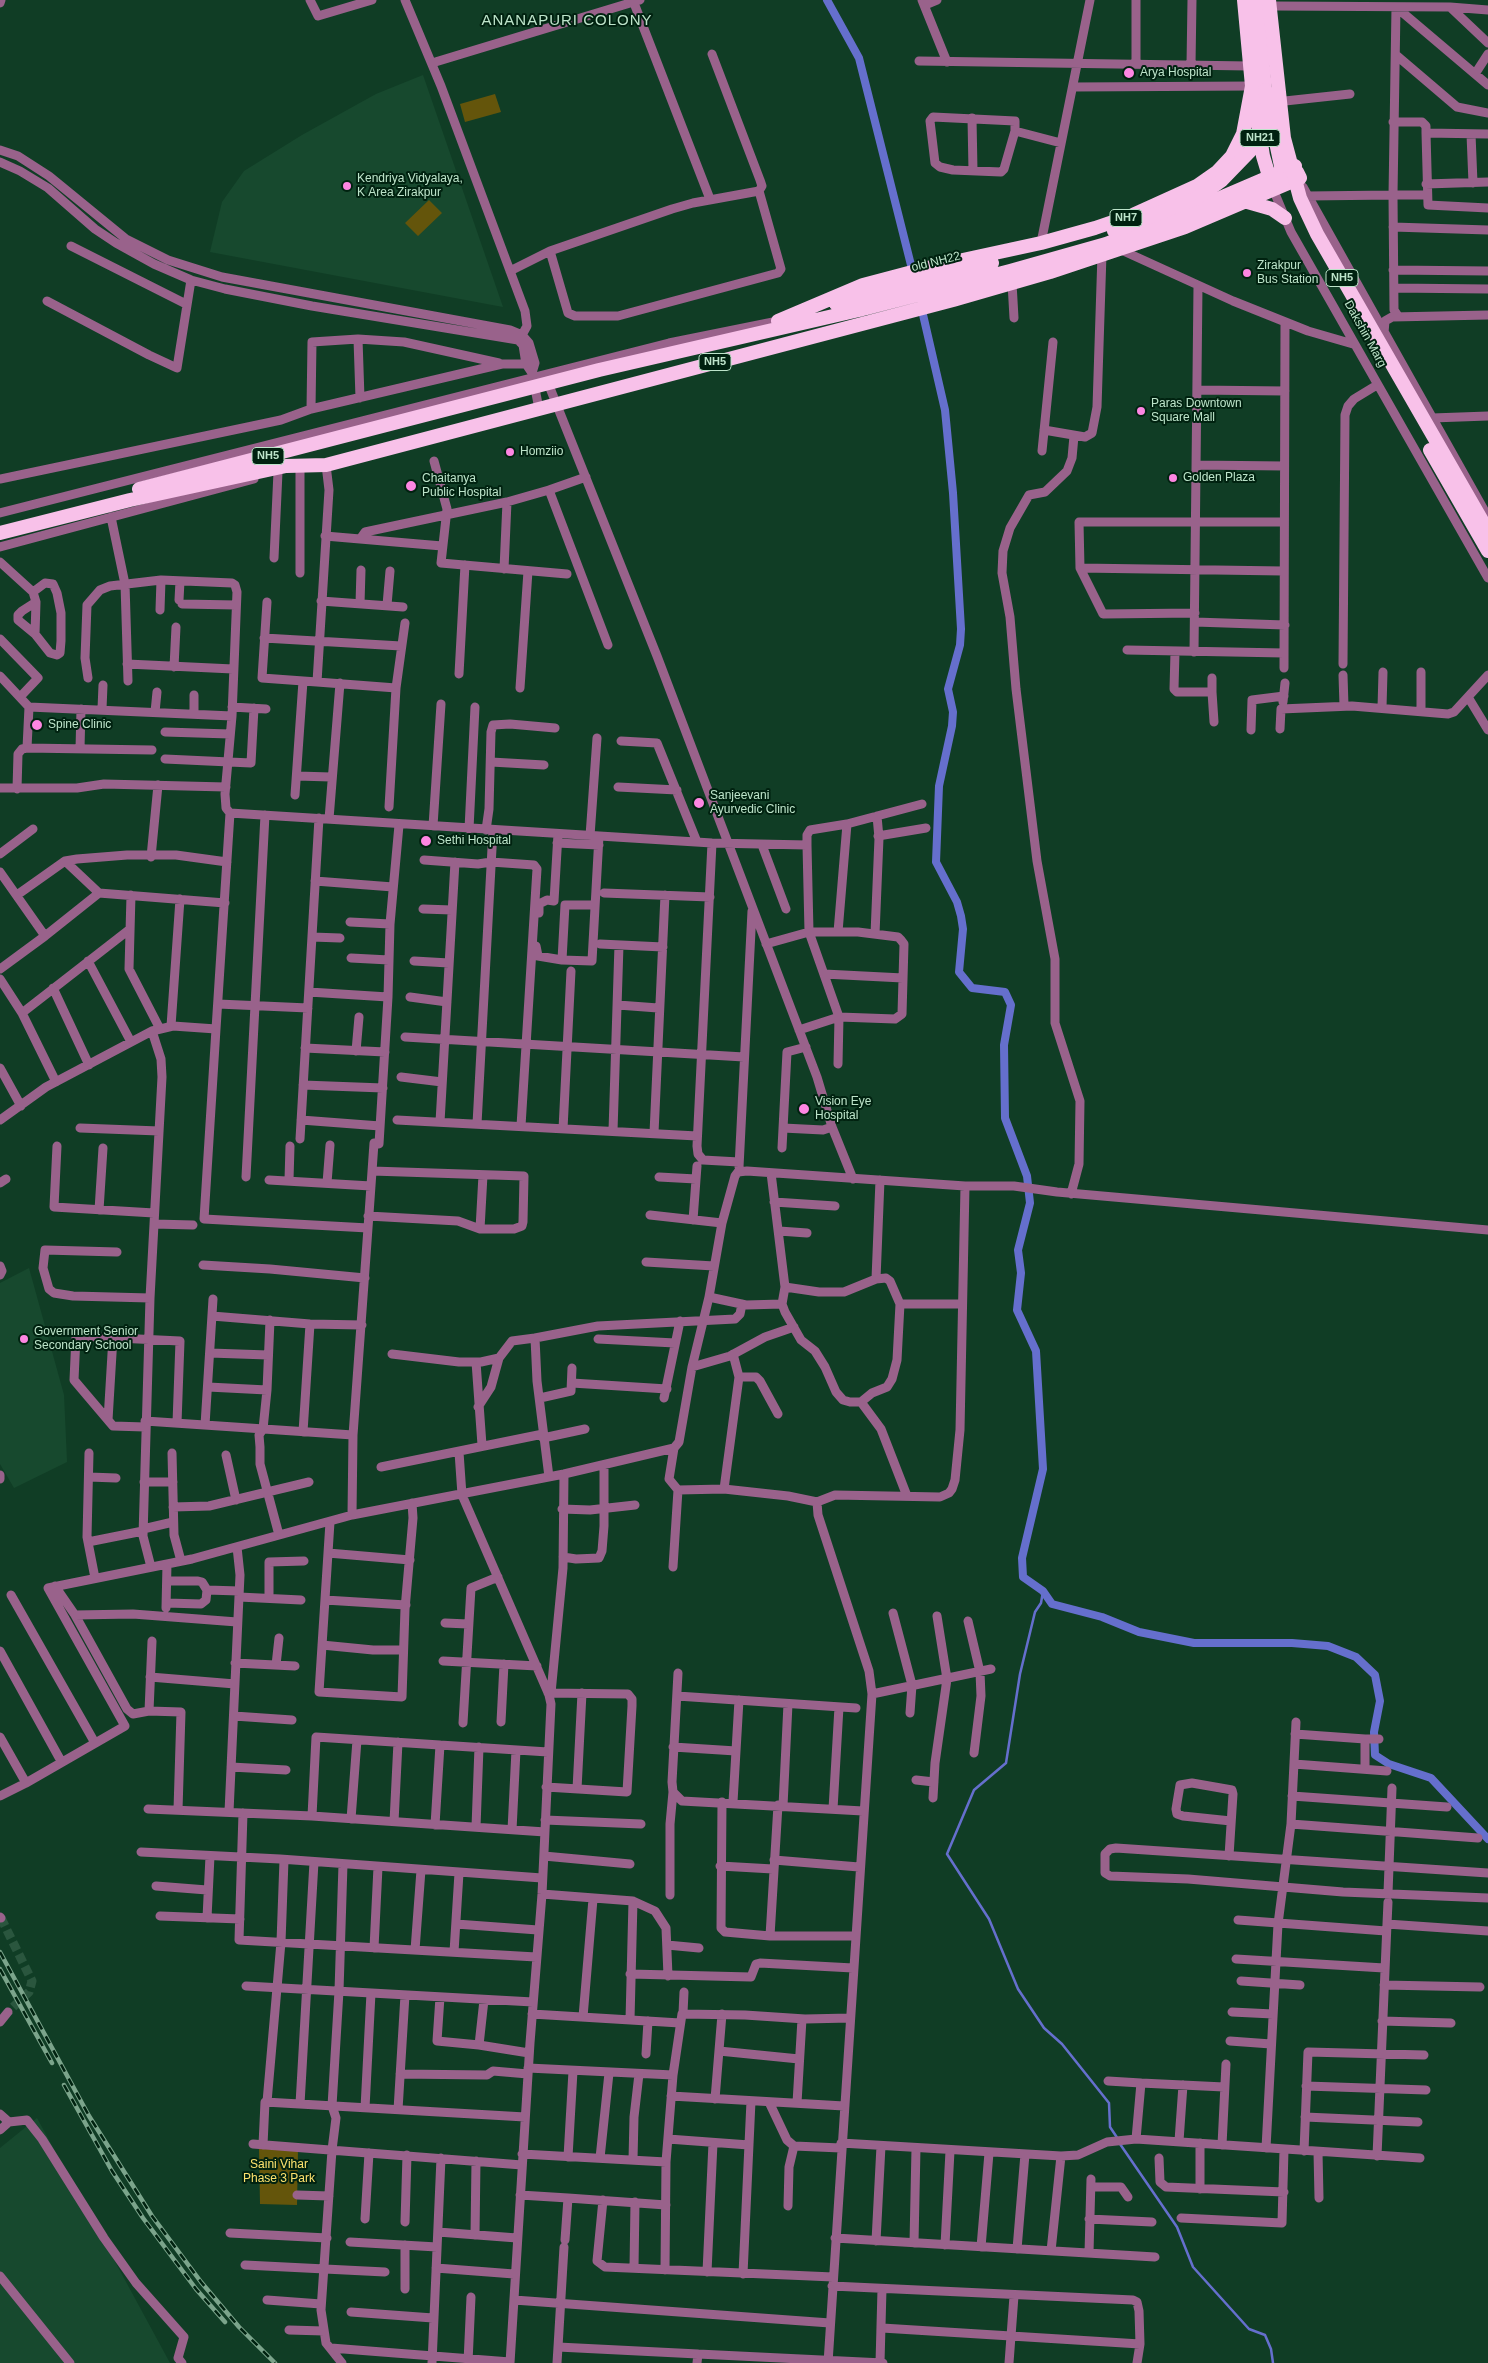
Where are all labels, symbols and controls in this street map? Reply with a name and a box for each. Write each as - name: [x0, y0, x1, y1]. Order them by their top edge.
- district label: ANANAPURI COLONY: [479, 12, 655, 30]
- marker: Arya Hospital: [1122, 66, 1136, 80]
- place label: Arya Hospital: [1140, 66, 1211, 80]
- road number: NH21: [1240, 130, 1280, 146]
- place label: Kendriya Vidyalaya, K Area Zirakpur: [357, 172, 463, 200]
- marker: Kendriya Vidyalaya, K Area Zirakpur: [341, 180, 353, 192]
- road number: NH7: [1110, 210, 1142, 227]
- street label: old NH22: [910, 249, 962, 275]
- place label: Zirakpur Bus Station: [1257, 259, 1318, 287]
- marker: Zirakpur Bus Station: [1241, 267, 1253, 279]
- road number: NH5: [1326, 270, 1358, 286]
- street label: Dakshin Marg: [1341, 298, 1389, 370]
- road number: NH5: [699, 354, 731, 371]
- place label: Paras Downtown Square Mall: [1151, 397, 1242, 425]
- marker: Paras Downtown Square Mall: [1135, 405, 1147, 417]
- place label: Homziio: [520, 445, 563, 459]
- marker: Homziio: [504, 446, 516, 458]
- road number: NH5: [252, 448, 284, 464]
- place label: Golden Plaza: [1183, 471, 1255, 485]
- place label: Chaitanya Public Hospital: [422, 472, 501, 500]
- marker: Golden Plaza: [1167, 472, 1179, 484]
- marker: Chaitanya Public Hospital: [404, 479, 418, 493]
- marker: Spine Clinic: [30, 718, 44, 732]
- place label: Spine Clinic: [48, 718, 111, 732]
- place label: Sanjeevani Ayurvedic Clinic: [710, 789, 795, 817]
- marker: Sanjeevani Ayurvedic Clinic: [692, 796, 706, 810]
- marker: Sethi Hospital: [419, 834, 433, 848]
- place label: Sethi Hospital: [437, 834, 511, 848]
- place label: Vision Eye Hospital: [815, 1095, 871, 1123]
- marker: Vision Eye Hospital: [797, 1102, 811, 1116]
- place label: Government Senior Secondary School: [34, 1325, 138, 1353]
- marker: Government Senior Secondary School: [18, 1333, 30, 1345]
- park label: Saini Vihar Phase 3 Park: [243, 2158, 315, 2186]

